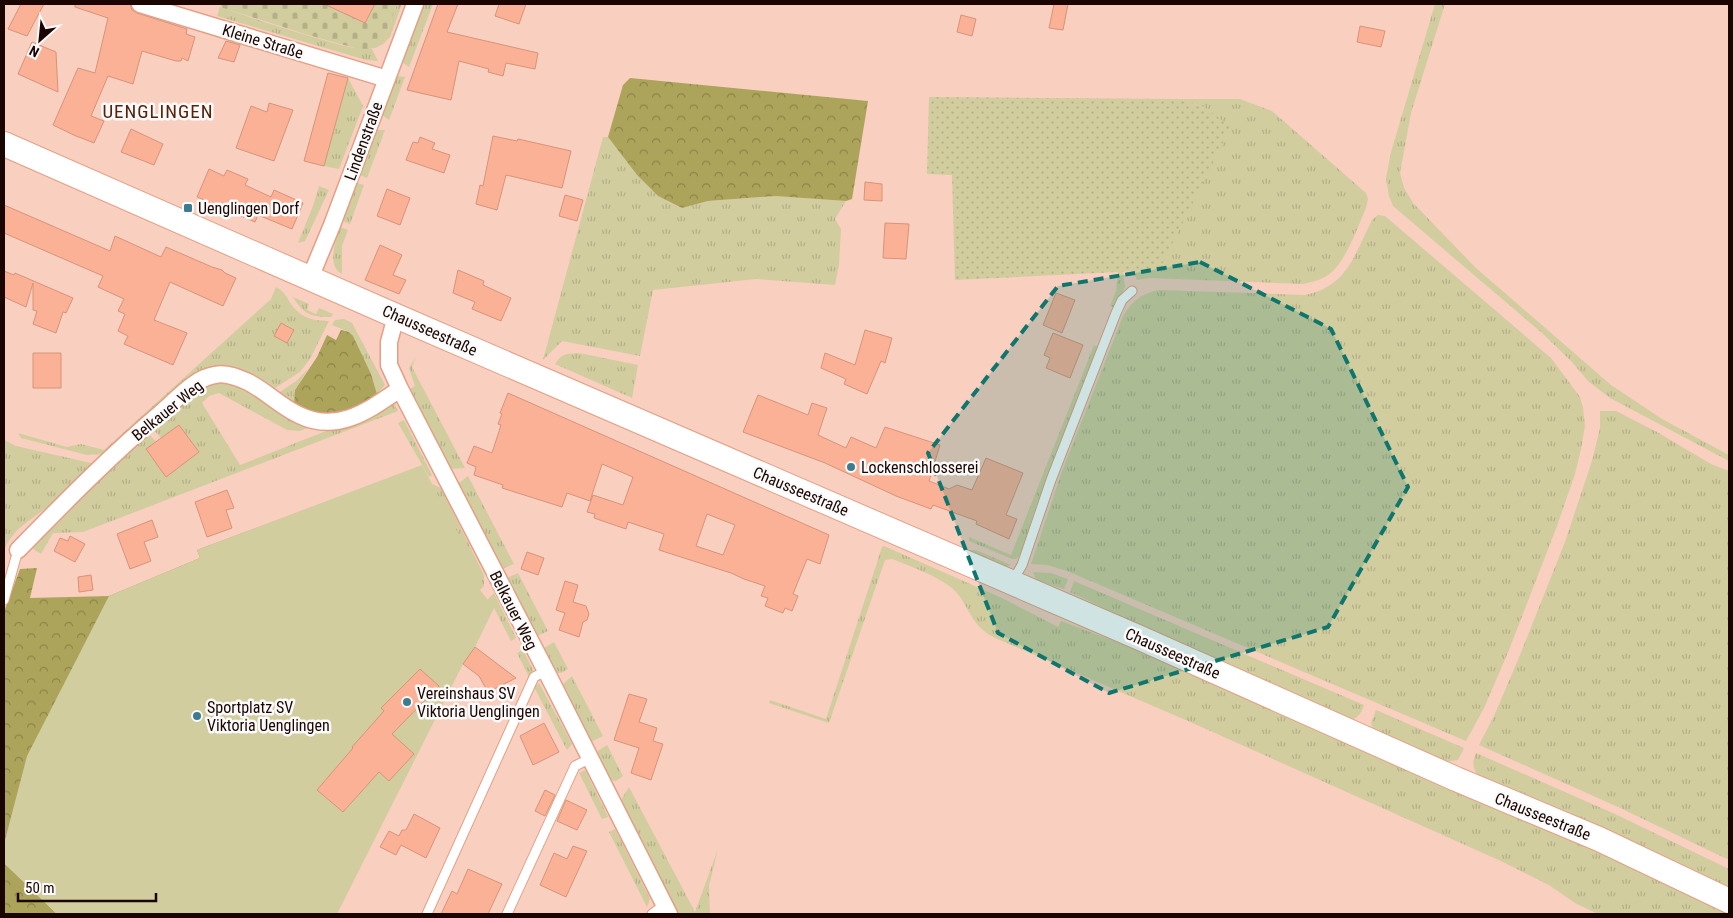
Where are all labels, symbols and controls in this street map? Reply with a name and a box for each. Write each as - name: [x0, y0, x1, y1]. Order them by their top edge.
- north arrow: [15, 15, 65, 65]
- street label: Kleine Straße: [220, 20, 306, 63]
- text: N: [27, 43, 42, 61]
- street label: Lindenstraße: [340, 99, 386, 183]
- district label: UENGLINGEN: [102, 100, 214, 123]
- place label: Uenglingen Dorf: [198, 199, 299, 218]
- marker: Uenglingen Dorf: [182, 202, 194, 214]
- street label: Chausseestraße: [379, 301, 480, 360]
- street label: Belkauer Weg: [128, 376, 207, 445]
- place label: Lockenschlosserei: [861, 458, 978, 477]
- marker: Lockenschlosserei: [845, 461, 857, 473]
- street label: Chausseestraße: [750, 463, 851, 520]
- street label: Belkauer Weg: [486, 568, 542, 653]
- street label: Chausseestraße: [1122, 624, 1223, 683]
- place label: Vereinshaus SV Viktoria Uenglingen: [417, 684, 540, 721]
- marker: Vereinshaus SV Viktoria Uenglingen: [401, 696, 413, 708]
- place label: Sportplatz SV Viktoria Uenglingen: [207, 698, 330, 735]
- marker: Sportplatz SV Viktoria Uenglingen: [191, 710, 203, 722]
- street label: Chausseestraße: [1492, 789, 1594, 844]
- scale bar: [18, 870, 155, 902]
- text: 50 m: [25, 879, 55, 897]

